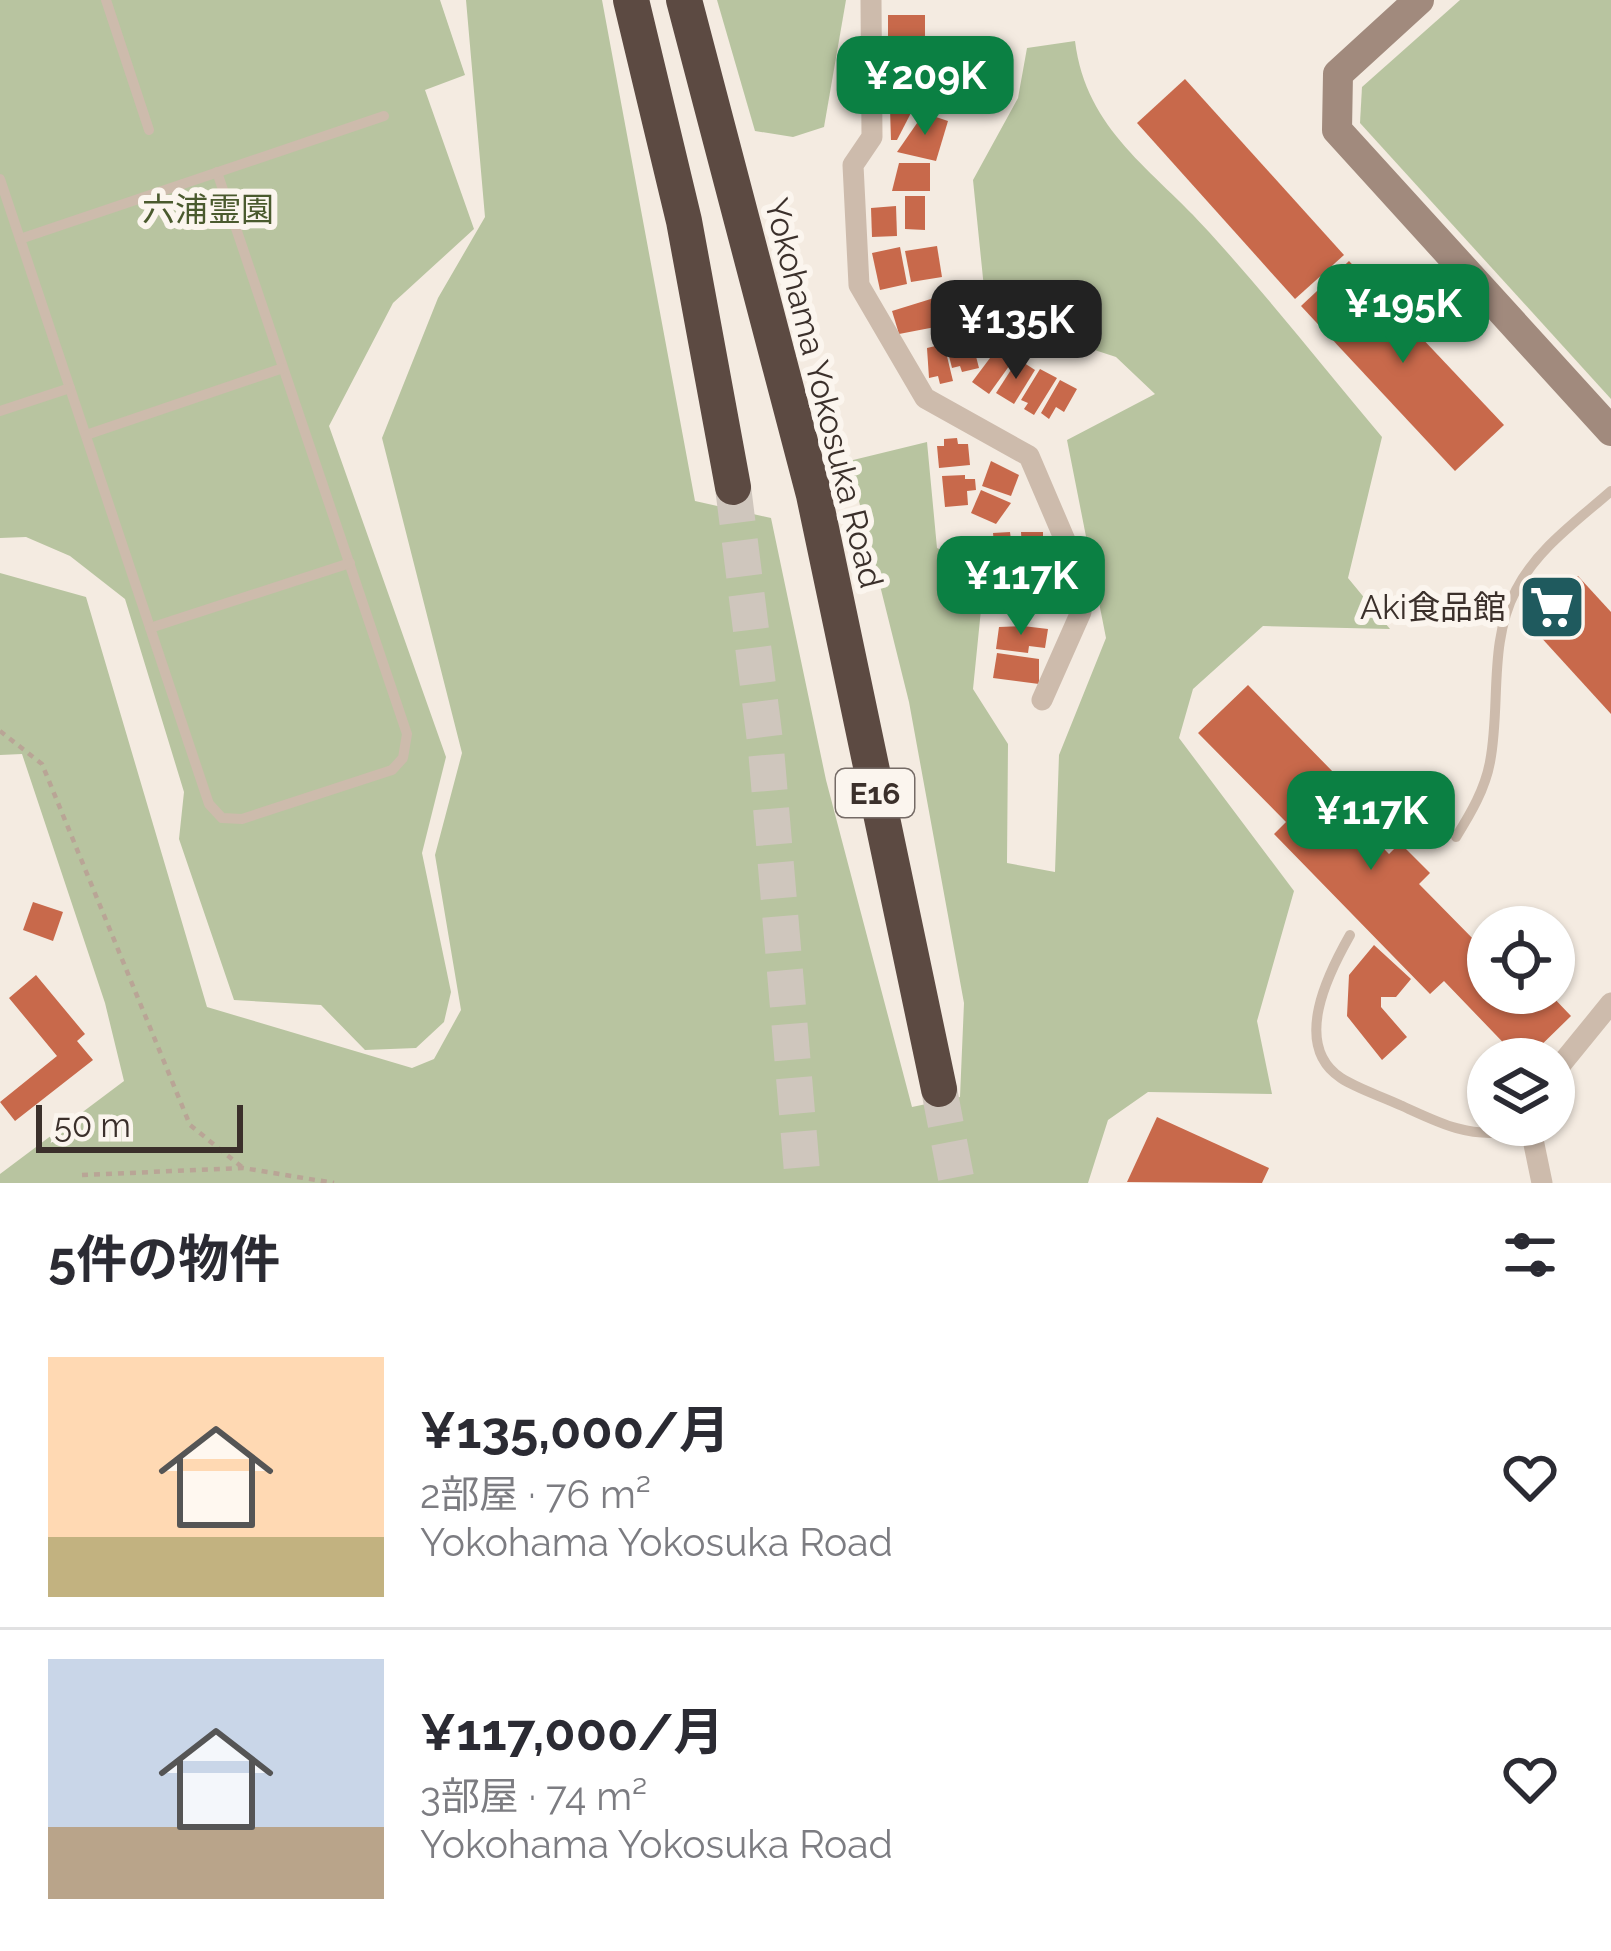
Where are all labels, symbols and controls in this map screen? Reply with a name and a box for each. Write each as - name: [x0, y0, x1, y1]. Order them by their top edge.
- pin: ¥209K: [841, 36, 1009, 138]
- text: ¥209K: [864, 52, 986, 98]
- park label: 六浦霊園: [142, 190, 274, 229]
- street label: Yokohama Yokosuka Road: [757, 194, 891, 592]
- pin: ¥195K: [1319, 264, 1487, 366]
- pin: ¥135K: [932, 280, 1100, 382]
- text: ¥195K: [1344, 280, 1462, 326]
- text: ¥135K: [958, 296, 1074, 342]
- pin: ¥117K: [937, 536, 1105, 638]
- text: ¥117K: [964, 552, 1078, 598]
- supermarket icon: Aki食品館: [1517, 572, 1587, 642]
- place label: Aki食品館: [1360, 588, 1506, 627]
- road number: E16: [836, 769, 914, 817]
- pin: ¥117K: [1287, 771, 1455, 873]
- text: ¥117K: [1314, 787, 1428, 833]
- map controls: [1467, 906, 1575, 1146]
- button: locate: [1467, 906, 1575, 1014]
- button: layers: [1467, 1038, 1575, 1146]
- scale bar: [36, 1099, 243, 1152]
- text: 50 m: [54, 1106, 131, 1145]
- icon: filters: [1497, 1222, 1563, 1288]
- text: 5件の物件: [48, 1229, 280, 1289]
- text: ¥135,000/月: [420, 1400, 730, 1460]
- icon: home: [144, 1405, 288, 1549]
- icon: heart: [1497, 1444, 1563, 1510]
- text: 2部屋 · 76 m²: [420, 1471, 651, 1517]
- text: Yokohama Yokosuka Road: [420, 1519, 893, 1565]
- text: ¥117,000/月: [420, 1702, 724, 1762]
- icon: home: [144, 1707, 288, 1851]
- icon: heart: [1497, 1746, 1563, 1812]
- text: 3部屋 · 74 m²: [420, 1773, 647, 1819]
- text: Yokohama Yokosuka Road: [420, 1821, 893, 1867]

